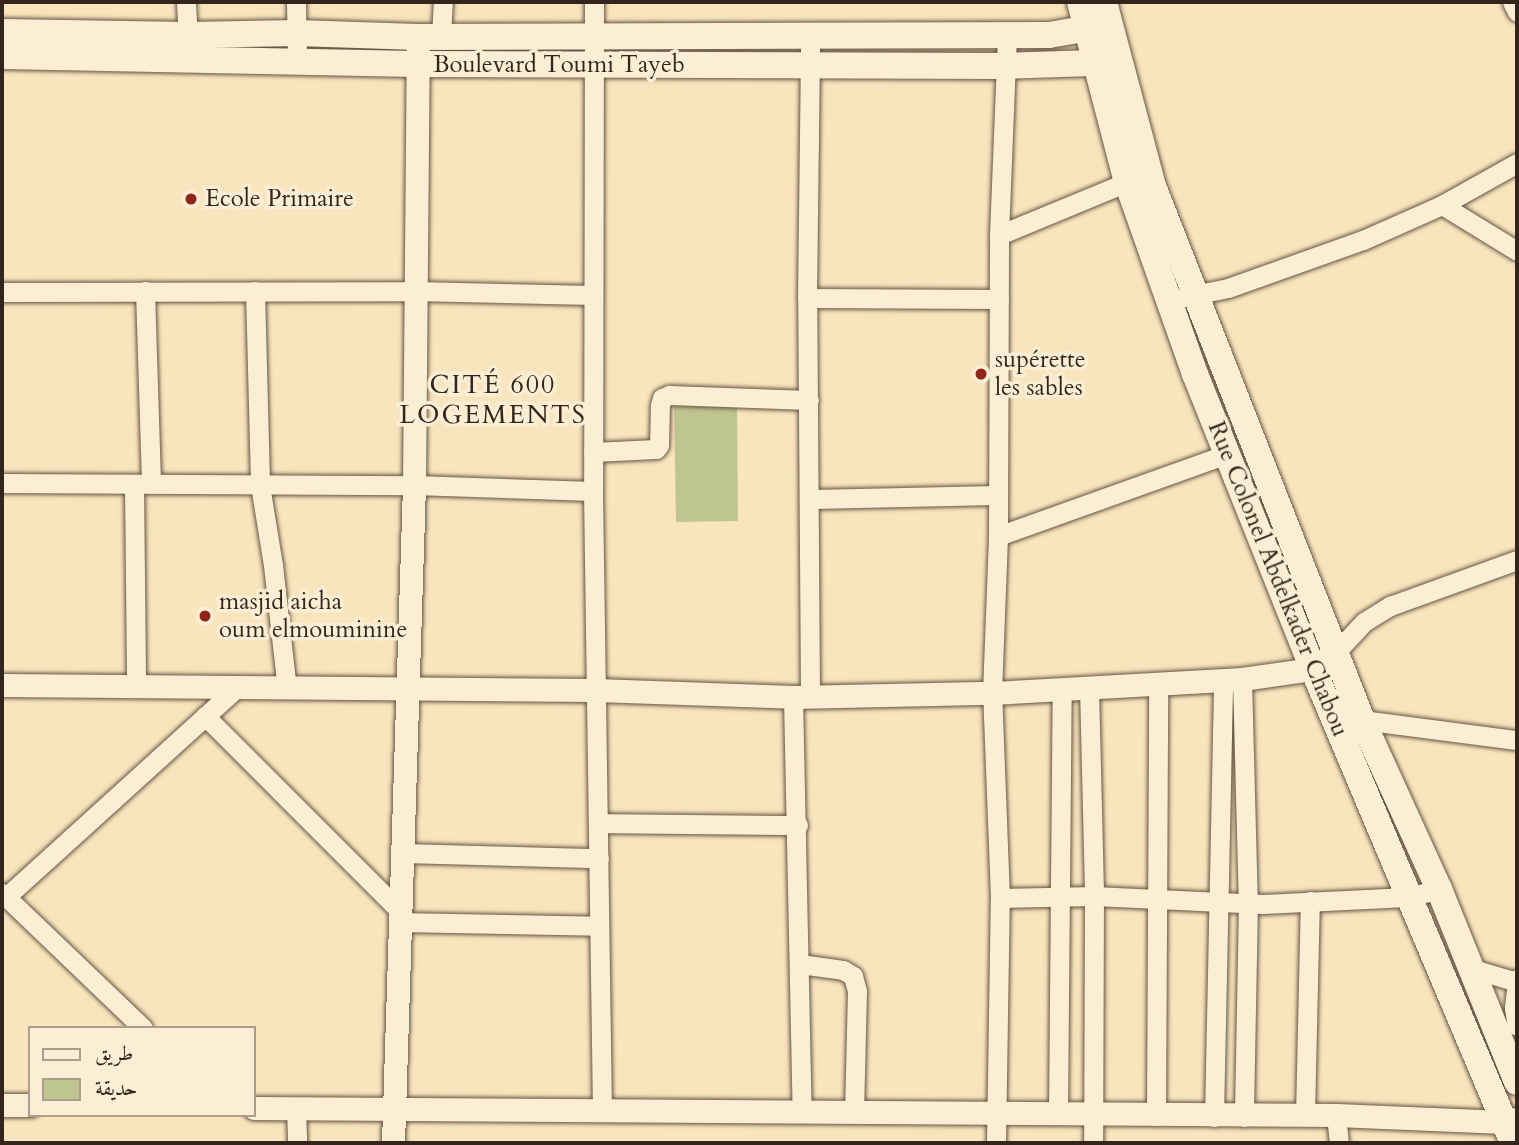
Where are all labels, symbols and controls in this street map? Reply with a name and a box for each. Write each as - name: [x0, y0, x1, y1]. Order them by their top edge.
- street label: Boulevard Toumi Tayeb: [433, 51, 685, 79]
- place label: Ecole Primaire: [205, 185, 354, 213]
- marker: Ecole Primaire: [183, 191, 199, 207]
- place label: supérette les sables: [995, 346, 1086, 402]
- marker: supérette les sables: [973, 366, 989, 382]
- district label: CITÉ 600 LOGEMENTS: [400, 369, 586, 430]
- street label: Rue Colonel Abdelkader Chabou: [1201, 417, 1355, 741]
- place label: masjid aicha oum elmouminine: [219, 588, 407, 644]
- marker: masjid aicha oum elmouminine: [197, 608, 213, 624]
- legend: [28, 1026, 256, 1117]
- text: طريق: [95, 1039, 133, 1068]
- text: حديقة: [95, 1074, 138, 1103]

